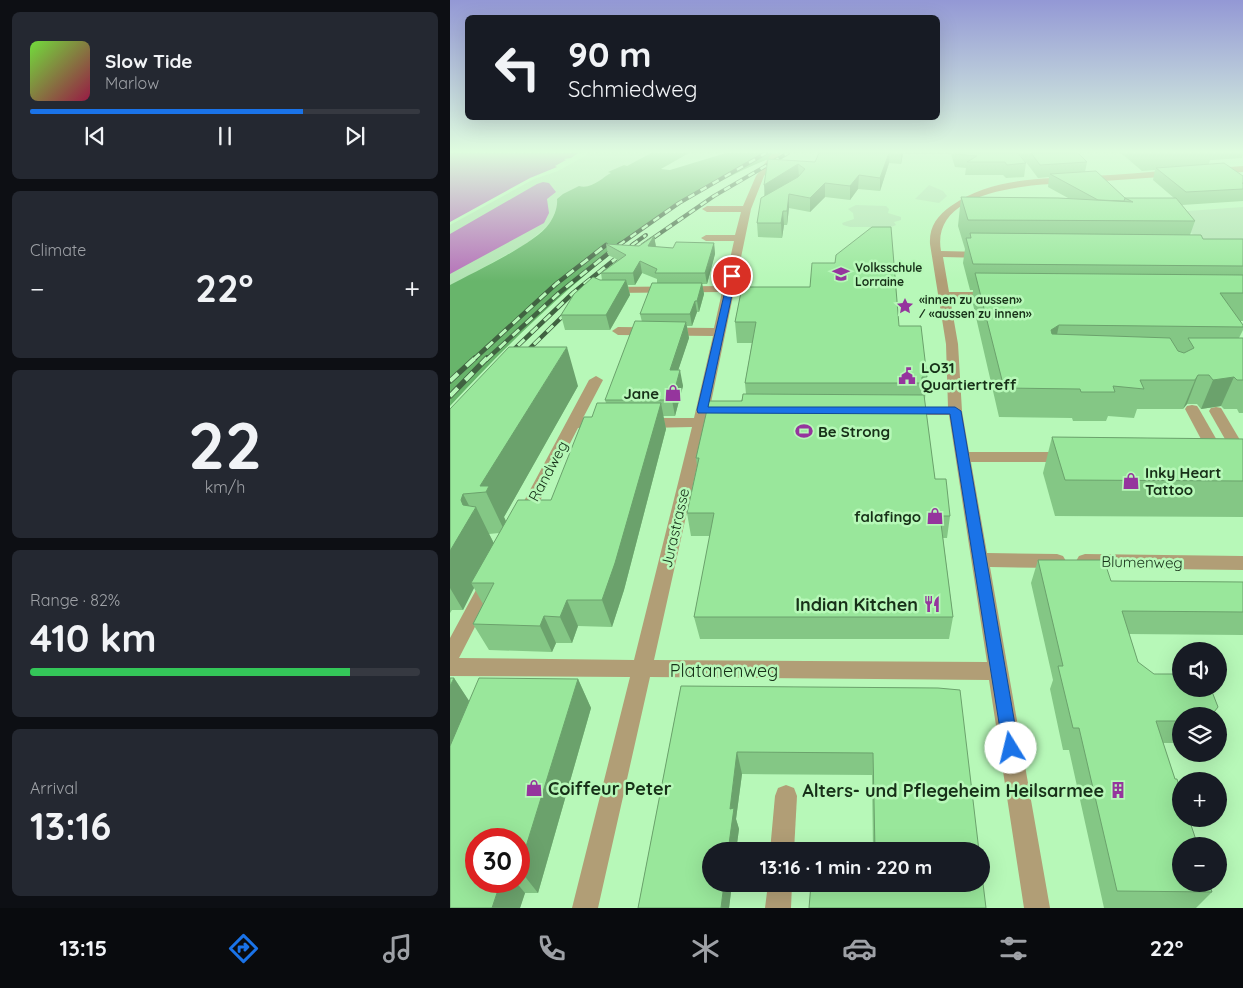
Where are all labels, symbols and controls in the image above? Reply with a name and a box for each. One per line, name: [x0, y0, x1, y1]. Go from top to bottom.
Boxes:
text: 90 m: [568, 32, 651, 76]
icon: left: [485, 35, 550, 100]
text: Slow Tide: [105, 49, 193, 73]
text: Marlow: [105, 73, 159, 93]
text: Schmiedweg: [568, 75, 697, 103]
icon: previous: [81, 122, 109, 150]
icon: pause: [211, 122, 239, 150]
icon: next: [341, 122, 369, 150]
text: Climate: [30, 240, 86, 260]
pin: [711, 255, 753, 297]
place label: Volksschule Lorraine: [855, 260, 922, 289]
icon: arrive: [718, 262, 746, 290]
text: 22°: [195, 264, 253, 312]
school or university icon: Volksschule Lorraine: [831, 264, 851, 284]
text: −: [30, 271, 45, 306]
text: +: [404, 271, 420, 306]
place label: «innen zu aussen» ⁄ «aussen zu innen»: [919, 292, 1032, 321]
place icon: «innen zu aussen» ⁄ «aussen zu innen»: [895, 296, 915, 316]
place label: LO31 Quartiertreff: [921, 358, 1017, 394]
public building icon: LO31 Quartiertreff: [897, 366, 917, 386]
shop icon: Jane: [663, 383, 683, 403]
place label: Jane: [624, 384, 659, 403]
text: 22: [188, 404, 262, 485]
sports icon: Be Strong: [794, 421, 814, 441]
place label: Be Strong: [818, 422, 890, 441]
street label: Randweg: [524, 437, 572, 505]
place label: Inky Heart Tattoo: [1145, 463, 1221, 499]
shop icon: Inky Heart Tattoo: [1121, 471, 1141, 491]
text: km/h: [205, 477, 245, 497]
street label: Jurastrasse: [657, 486, 693, 570]
shop icon: falafingo: [925, 506, 945, 526]
place label: falafingo: [854, 507, 921, 526]
street label: Blumenweg: [1101, 552, 1183, 572]
text: Range · 82%: [30, 590, 120, 610]
place label: Indian Kitchen: [795, 593, 918, 616]
restaurant icon: Indian Kitchen: [922, 594, 942, 614]
text: 410 km: [30, 614, 157, 662]
map controls: [1172, 642, 1227, 892]
button: sound: [1172, 642, 1227, 697]
street label: Platanenweg: [670, 659, 778, 682]
button: layers: [1172, 707, 1227, 762]
position arrow: [984, 721, 1036, 773]
button: +: [1172, 772, 1227, 827]
place label: Coiffeur Peter: [548, 777, 672, 800]
text: Arrival: [30, 778, 78, 798]
shop icon: Coiffeur Peter: [524, 778, 544, 798]
place label: Alters- und Pflegeheim Heilsarmee: [802, 779, 1104, 802]
building icon: Alters- und Pflegeheim Heilsarmee: [1108, 780, 1128, 800]
text: 13:16: [30, 802, 111, 850]
speed limit sign: 30: [465, 828, 530, 893]
button: −: [1172, 837, 1227, 892]
text: 13:16 · 1 min · 220 m: [760, 855, 932, 879]
icon: directions: [226, 931, 261, 966]
icon: music: [380, 931, 415, 966]
icon: phone: [534, 931, 569, 966]
icon: climate: [688, 931, 723, 966]
icon: car: [842, 931, 877, 966]
icon: filters: [996, 931, 1031, 966]
text: 13:15: [59, 934, 107, 962]
text: 22°: [1150, 934, 1183, 962]

